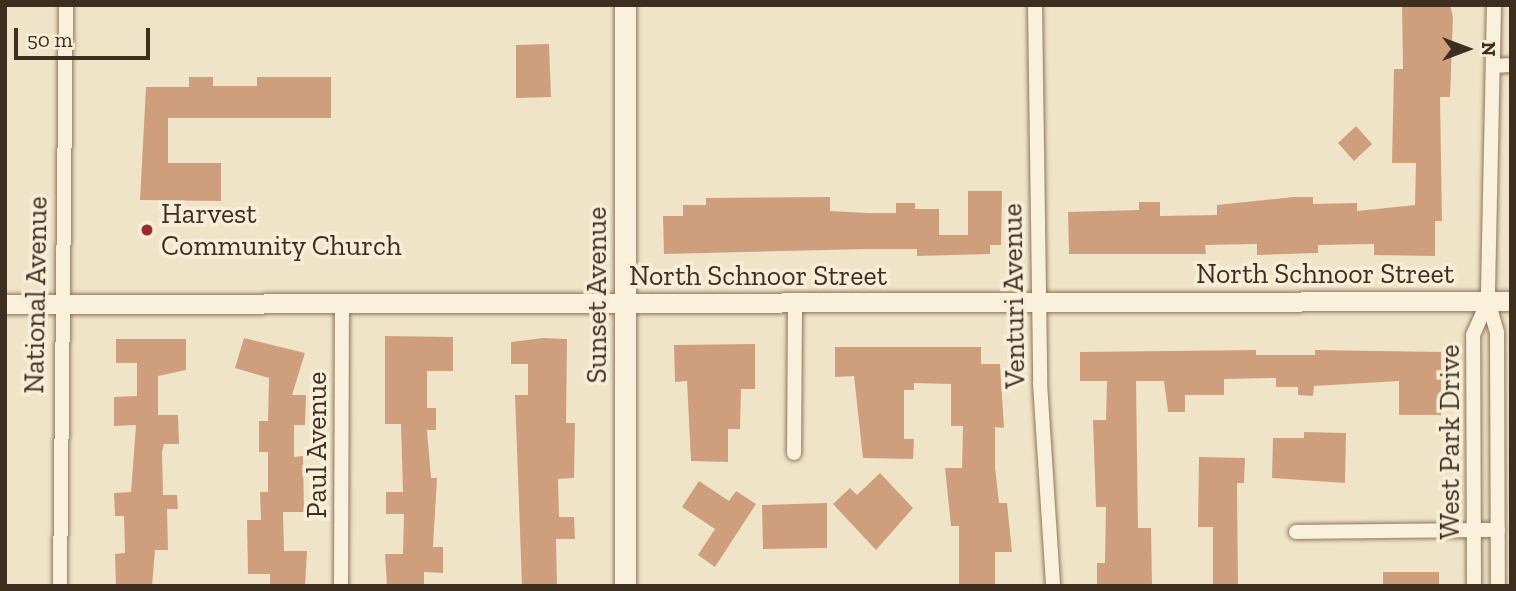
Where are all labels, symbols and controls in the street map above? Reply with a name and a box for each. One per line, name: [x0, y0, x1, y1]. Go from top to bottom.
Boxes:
scale bar: [18, 14, 154, 58]
north arrow: [1432, 14, 1502, 84]
text: 50 m: [27, 27, 73, 52]
text: N: [1477, 42, 1500, 56]
street label: National Avenue: [17, 196, 55, 394]
place label: Harvest Community Church: [161, 197, 402, 263]
street label: Venturi Avenue: [996, 203, 1032, 389]
street label: Sunset Avenue: [580, 206, 614, 384]
marker: Harvest Community Church: [139, 222, 155, 238]
street label: North Schnoor Street: [1196, 257, 1454, 291]
street label: North Schnoor Street: [629, 259, 887, 293]
street label: West Park Drive: [1433, 345, 1467, 539]
street label: Paul Avenue: [300, 371, 334, 519]

